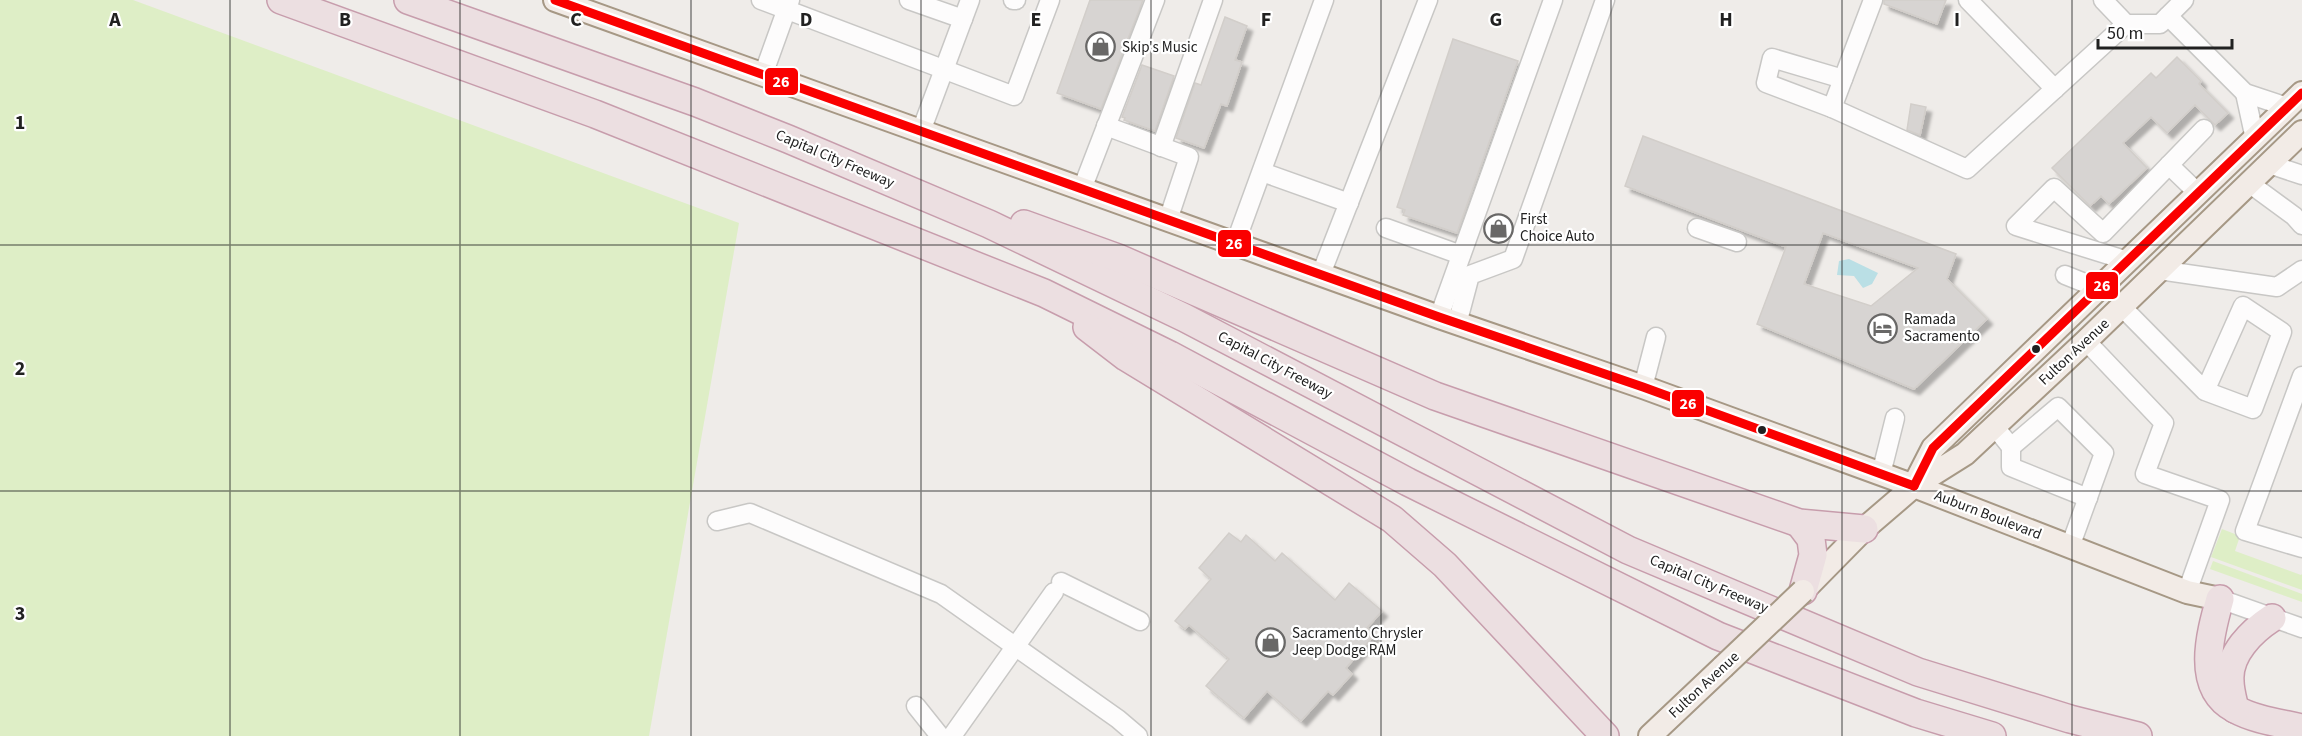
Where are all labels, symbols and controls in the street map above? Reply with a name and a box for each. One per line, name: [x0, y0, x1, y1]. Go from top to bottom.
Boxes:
text: A: [108, 6, 121, 34]
text: B: [339, 6, 351, 34]
text: C: [570, 6, 582, 34]
text: D: [800, 6, 812, 34]
text: E: [1031, 6, 1041, 34]
text: F: [1261, 6, 1271, 34]
text: G: [1490, 6, 1502, 34]
text: H: [1719, 6, 1733, 34]
text: I: [1954, 6, 1960, 34]
scale bar: [2098, 12, 2232, 50]
text: 50 m: [2107, 21, 2143, 46]
shop icon: Skip's Music: [1085, 31, 1117, 63]
place label: Skip's Music: [1122, 37, 1198, 58]
line badge: 26: [764, 67, 799, 96]
text: 26: [773, 71, 789, 93]
text: 1: [15, 109, 25, 137]
street label: Capital City Freeway: [772, 125, 898, 193]
place label: First Choice Auto: [1520, 209, 1595, 247]
shop icon: First Choice Auto: [1483, 212, 1515, 244]
line badge: 26: [1217, 229, 1252, 258]
text: 26: [1226, 233, 1242, 255]
line badge: 26: [2085, 271, 2119, 300]
text: 26: [2094, 275, 2110, 297]
place label: Ramada Sacramento: [1904, 309, 1980, 347]
hotel icon: Ramada Sacramento: [1867, 312, 1899, 344]
street label: Fulton Avenue: [2034, 314, 2114, 390]
street label: Capital City Freeway: [1214, 326, 1336, 404]
unlabelled marker: [2030, 343, 2042, 355]
text: 2: [15, 355, 25, 383]
line badge: 26: [1671, 389, 1705, 418]
text: 26: [1680, 393, 1696, 415]
unlabelled marker: [1756, 424, 1768, 436]
street label: Auburn Boulevard: [1931, 485, 2045, 545]
street label: Capital City Freeway: [1646, 550, 1772, 618]
text: 3: [15, 600, 25, 628]
place label: Sacramento Chrysler Jeep Dodge RAM: [1292, 623, 1424, 661]
shop icon: Sacramento Chrysler Jeep Dodge RAM: [1255, 626, 1287, 658]
street label: Fulton Avenue: [1664, 647, 1744, 723]

